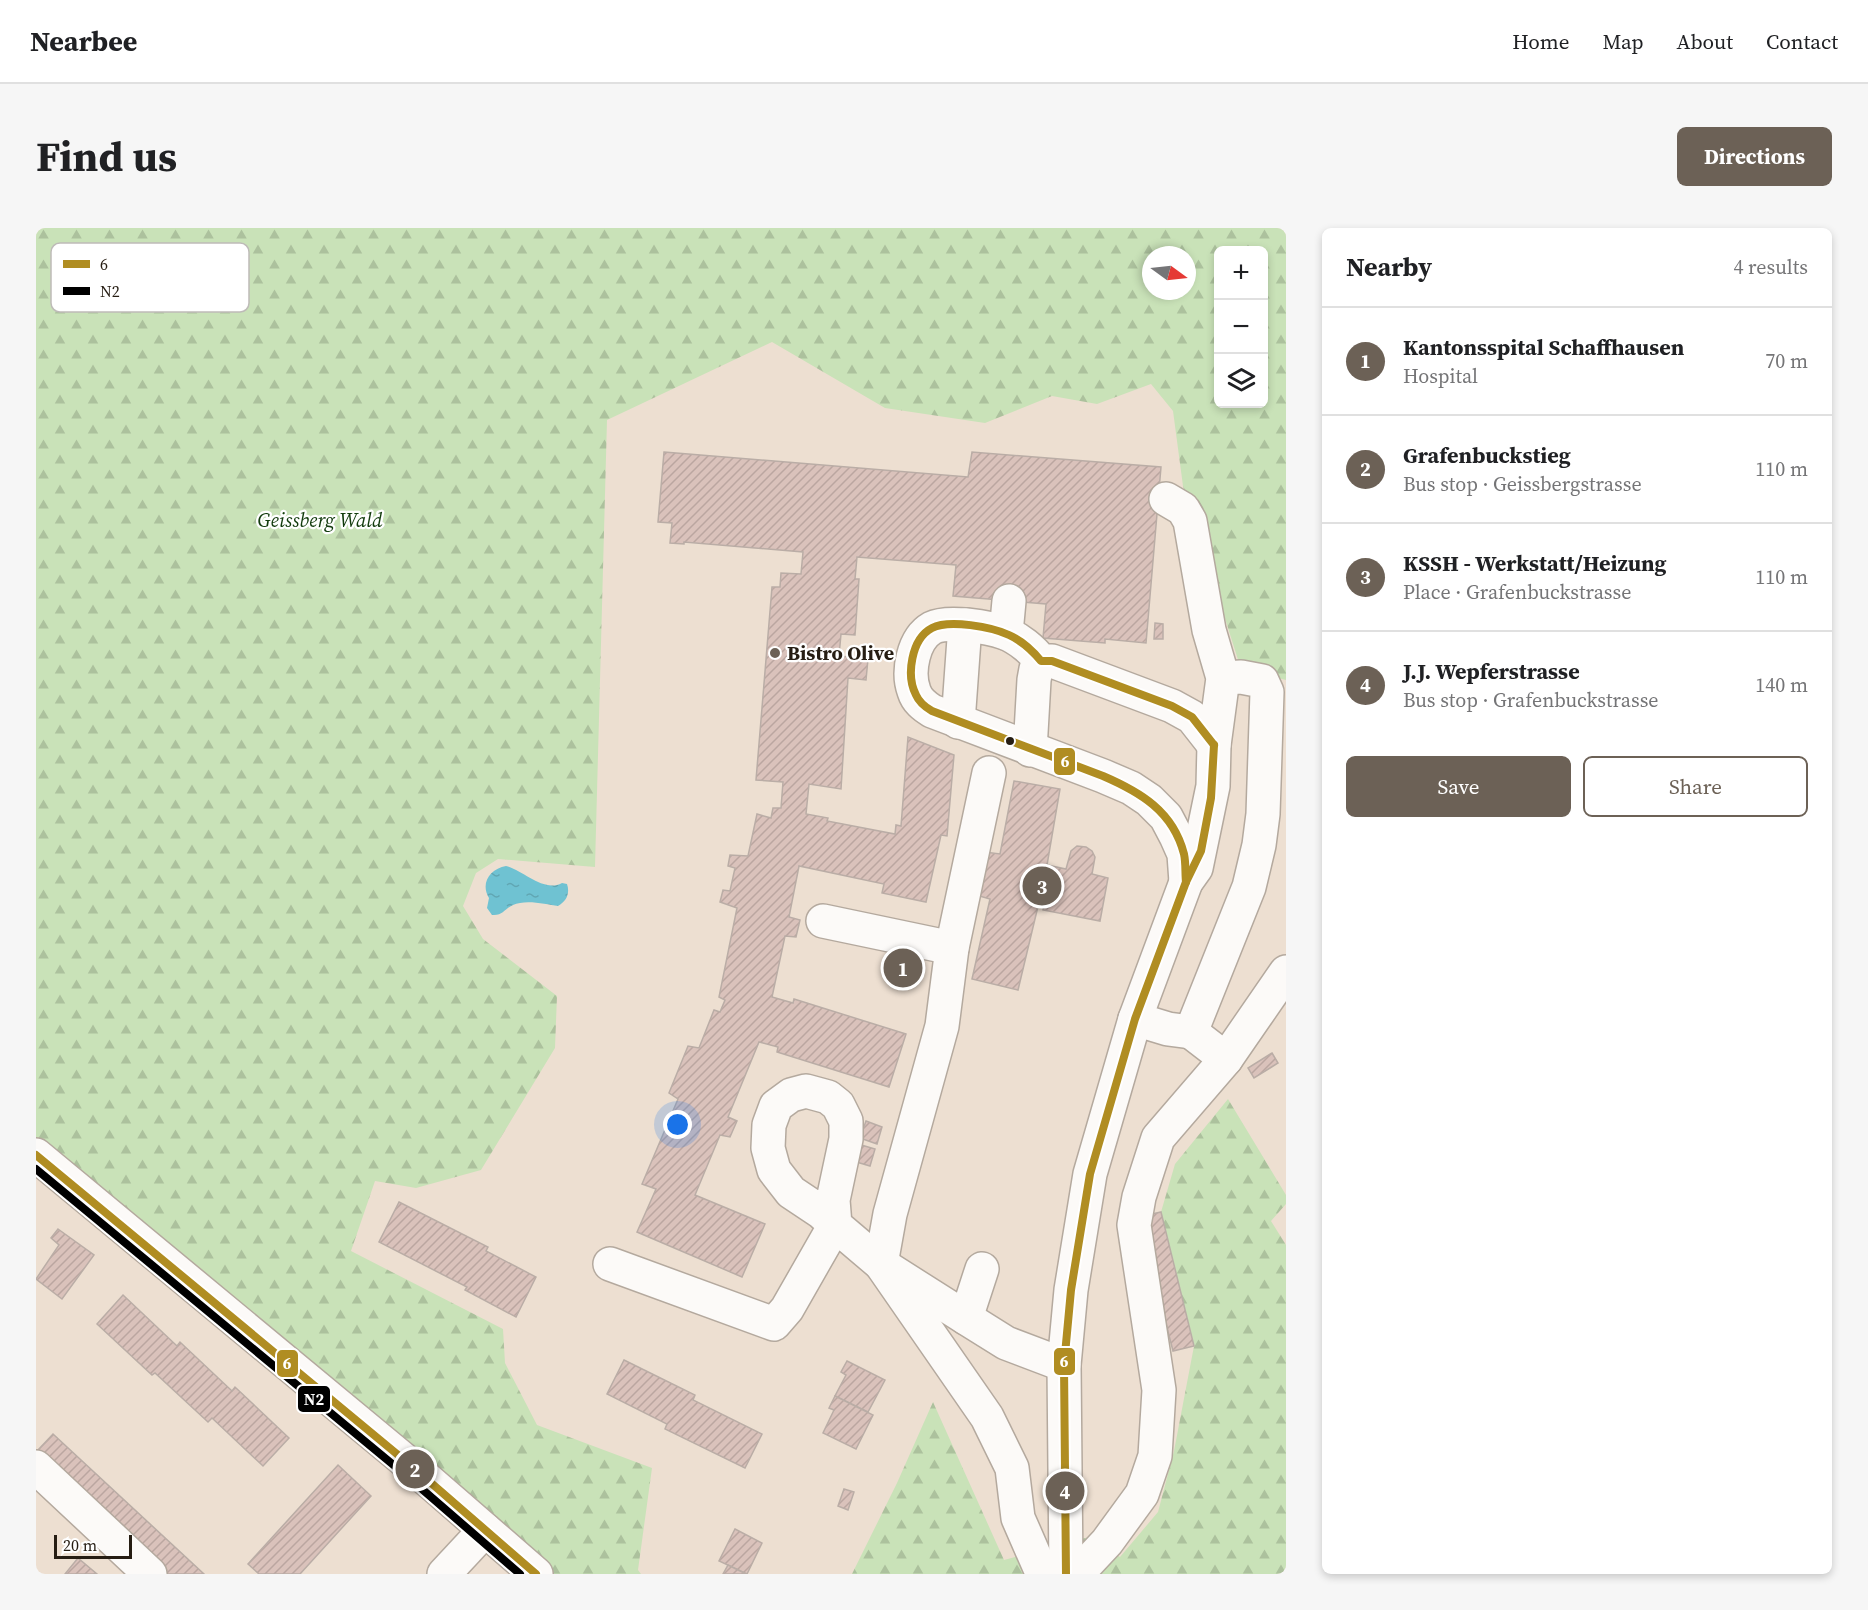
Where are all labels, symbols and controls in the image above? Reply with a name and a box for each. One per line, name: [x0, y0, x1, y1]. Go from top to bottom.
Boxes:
text: Nearbee: [30, 22, 137, 60]
text: Home: [1512, 27, 1570, 56]
text: Map: [1603, 27, 1644, 56]
text: About: [1677, 27, 1733, 56]
text: Contact: [1766, 27, 1838, 56]
text: Find us: [36, 127, 177, 185]
button: Directions: [1677, 127, 1832, 186]
legend: [51, 243, 249, 312]
north arrow: [1142, 246, 1196, 300]
map controls: [1214, 246, 1268, 408]
button: +: [1214, 246, 1268, 300]
text: Nearby: [1346, 249, 1432, 285]
text: 6: [100, 253, 108, 275]
text: 4 results: [1733, 253, 1808, 281]
text: N2: [100, 280, 120, 302]
button: −: [1214, 300, 1268, 354]
text: Kantonsspital Schaffhausen: [1403, 332, 1684, 362]
text: 1: [1360, 347, 1371, 375]
text: 70 m: [1765, 347, 1808, 375]
button: layers: [1214, 354, 1268, 408]
text: Hospital: [1403, 362, 1478, 390]
text: Grafenbuckstieg: [1403, 440, 1571, 470]
text: 2: [1360, 455, 1371, 483]
text: 110 m: [1755, 455, 1808, 483]
text: Bus stop · Geissbergstrasse: [1403, 470, 1642, 498]
park label: Geissberg Wald: [258, 506, 383, 534]
text: KSSH - Werkstatt/Heizung: [1403, 548, 1667, 578]
text: 3: [1360, 563, 1371, 591]
text: 110 m: [1755, 563, 1808, 591]
text: Place · Grafenbuckstrasse: [1403, 578, 1631, 606]
place label: Bistro Olive: [787, 639, 894, 667]
marker: Bistro Olive: [768, 646, 782, 660]
text: J.J. Wepferstrasse: [1403, 656, 1580, 686]
text: 4: [1360, 671, 1371, 699]
text: 140 m: [1755, 671, 1808, 699]
text: Bus stop · Grafenbuckstrasse: [1403, 686, 1659, 714]
unlabelled marker: [1004, 735, 1016, 747]
line badge: 6: [1053, 747, 1076, 776]
text: 6: [1061, 750, 1070, 772]
button: Save: [1346, 756, 1571, 817]
button: Share: [1583, 756, 1808, 817]
pin: 3: [1022, 864, 1062, 908]
pin: 1: [884, 946, 922, 990]
your location: [663, 1110, 692, 1139]
line badge: 6: [1053, 1347, 1076, 1376]
line badge: 6: [276, 1349, 299, 1378]
text: 6: [1060, 1350, 1069, 1372]
text: 6: [283, 1352, 292, 1374]
line badge: N2: [297, 1385, 331, 1413]
text: N2: [304, 1388, 324, 1410]
pin: 2: [396, 1446, 434, 1492]
pin: 4: [1046, 1468, 1084, 1514]
scale bar: [54, 1532, 132, 1560]
text: 20 m: [63, 1534, 97, 1556]

